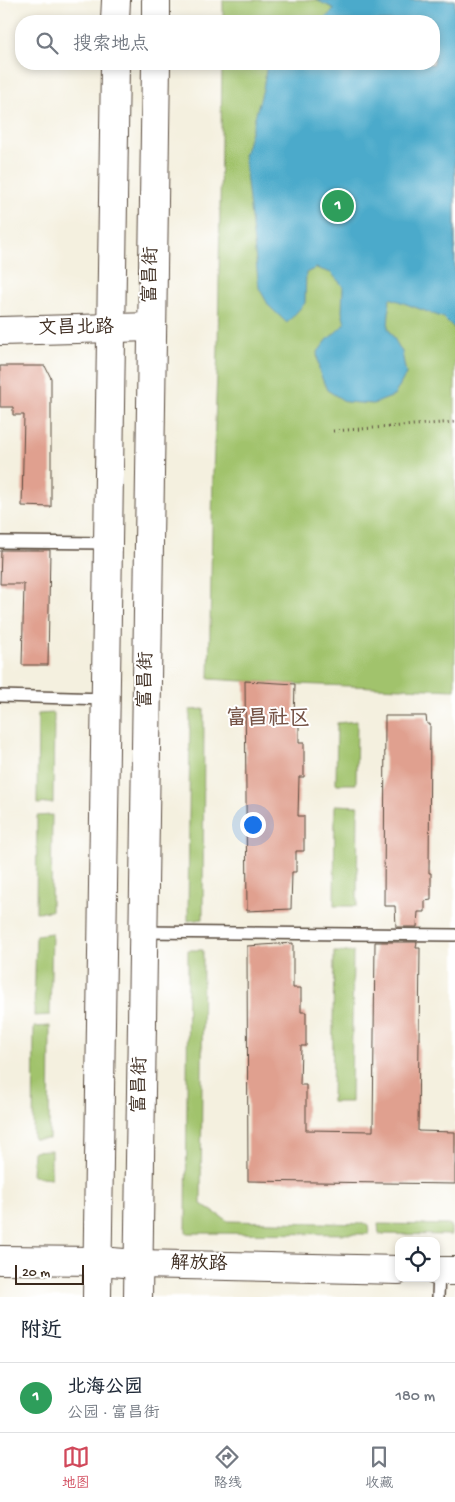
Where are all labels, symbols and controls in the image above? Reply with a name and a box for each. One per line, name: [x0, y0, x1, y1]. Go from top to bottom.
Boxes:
search box: [15, 15, 440, 70]
icon: search: [33, 29, 61, 57]
text: 搜索地点: [73, 34, 149, 57]
pin: 1: [322, 187, 354, 225]
street label: 富昌街: [139, 246, 164, 304]
street label: 文昌北路: [38, 316, 114, 341]
street label: 富昌街: [134, 651, 159, 709]
district label: 富昌社区: [226, 706, 310, 733]
your location: [240, 812, 266, 838]
street label: 富昌街: [128, 1056, 153, 1114]
map controls: [395, 1237, 440, 1282]
button: locate: [395, 1237, 440, 1282]
street label: 解放路: [170, 1252, 228, 1277]
scale bar: [15, 1262, 84, 1285]
text: 20 m: [22, 1265, 50, 1282]
text: 附近: [20, 1320, 62, 1345]
text: 北海公园: [67, 1377, 143, 1400]
text: 1: [33, 1388, 39, 1407]
text: 180 m: [396, 1388, 435, 1407]
text: 公园 · 富昌街: [67, 1405, 160, 1424]
tab: 地图: [62, 1443, 90, 1493]
tab: 路线: [213, 1443, 241, 1493]
tab: 收藏: [365, 1443, 393, 1493]

